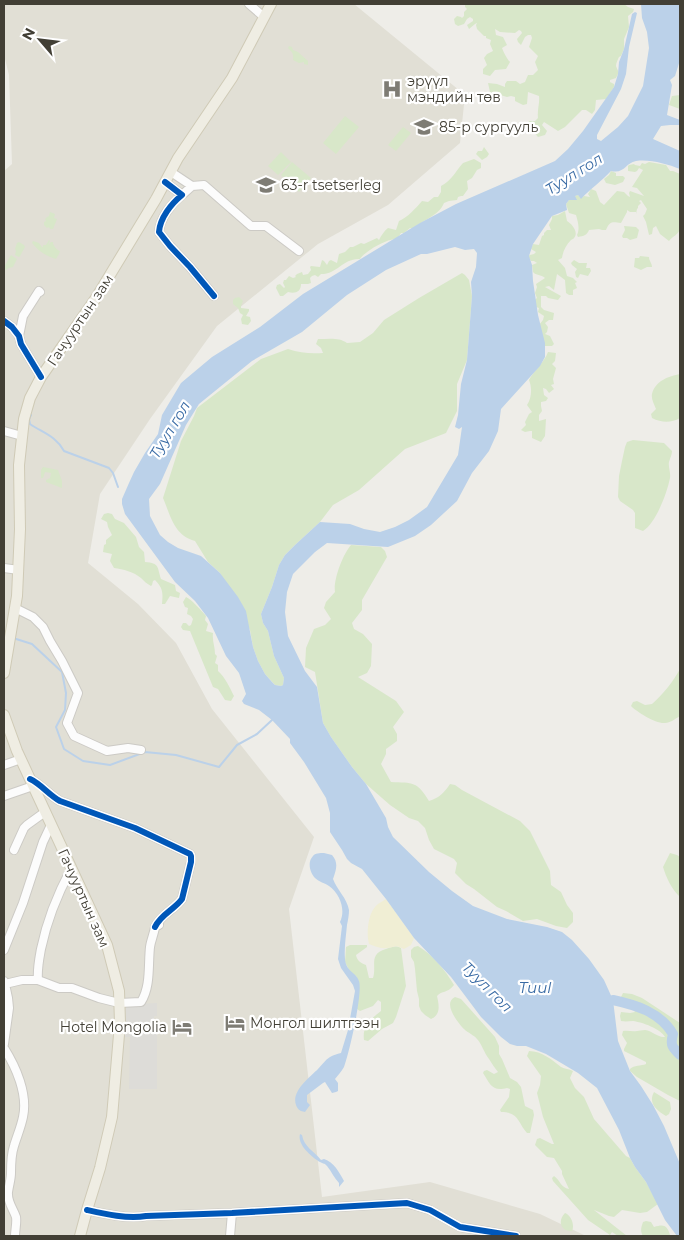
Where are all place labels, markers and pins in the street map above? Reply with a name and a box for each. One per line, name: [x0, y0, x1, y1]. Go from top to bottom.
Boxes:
place label: эрүүл мэндийн төв: [407, 72, 501, 106]
hospital icon: эрүүл мэндийн төв: [381, 78, 403, 100]
school or university icon: 85-р сургууль: [413, 116, 435, 138]
place label: 85-р сургууль: [439, 118, 538, 136]
school or university icon: 63-r tsetserleg: [255, 174, 277, 196]
place label: 63-r tsetserleg: [281, 176, 381, 194]
hotel icon: Монгол шилтгээн: [224, 1012, 246, 1034]
place label: Монгол шилтгээн: [250, 1014, 380, 1032]
hotel icon: Hotel Mongolia: [171, 1016, 193, 1038]
place label: Hotel Mongolia: [60, 1018, 167, 1036]

